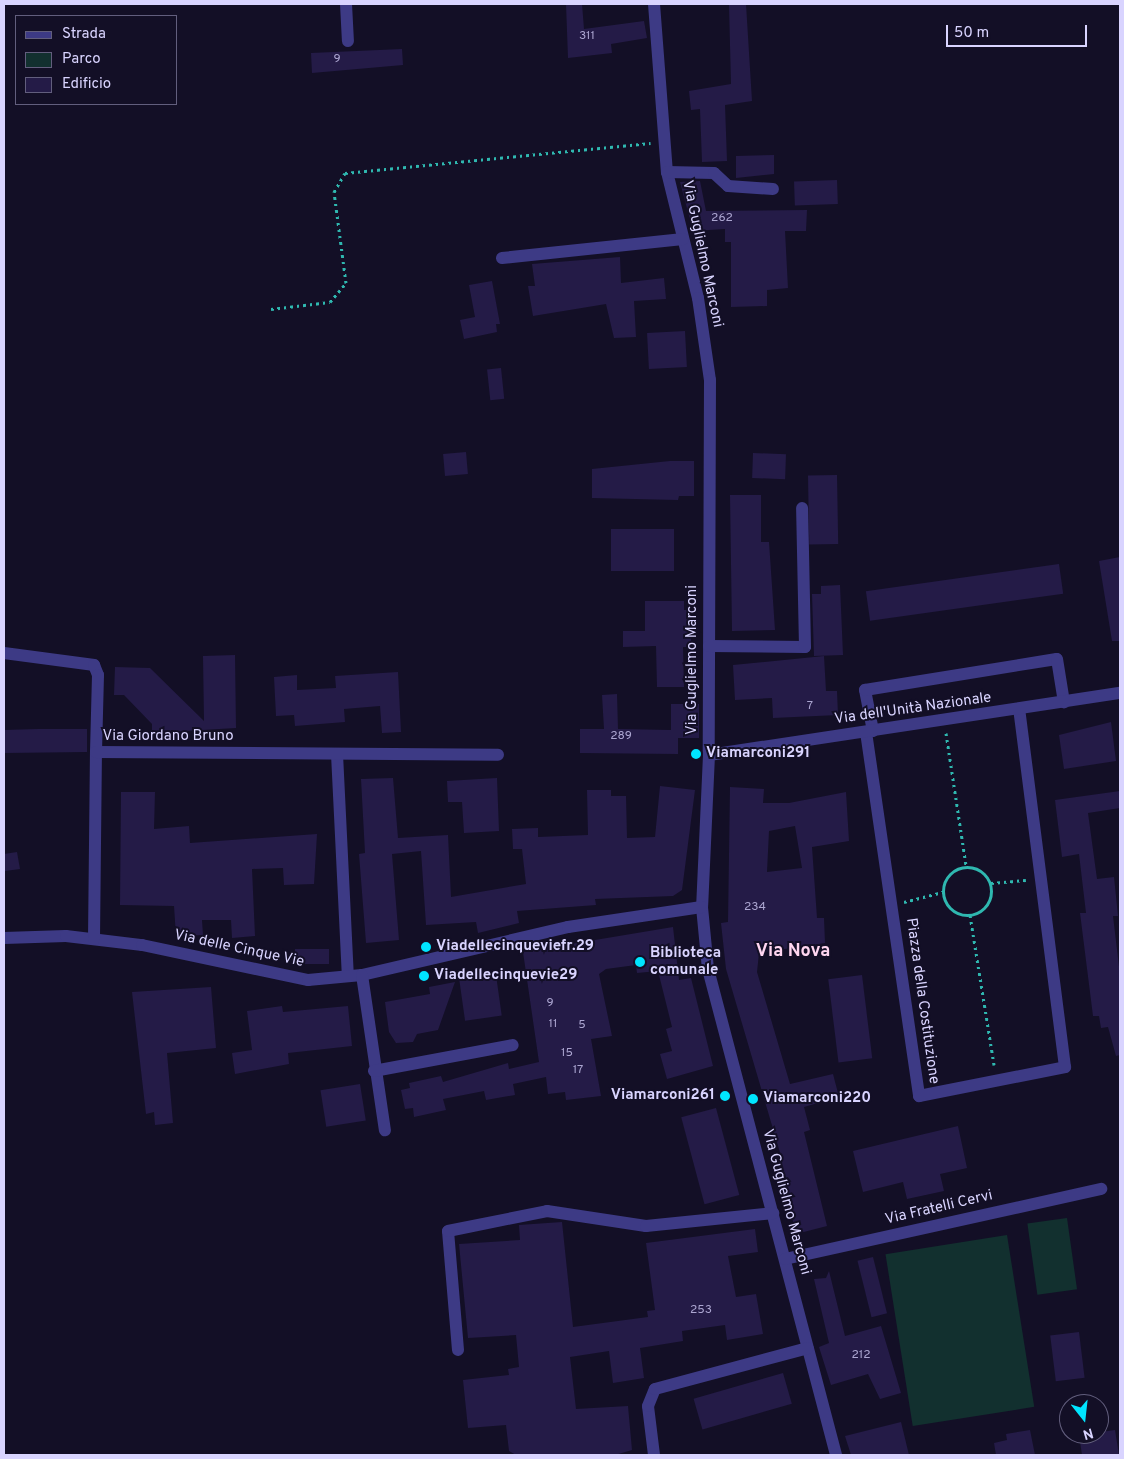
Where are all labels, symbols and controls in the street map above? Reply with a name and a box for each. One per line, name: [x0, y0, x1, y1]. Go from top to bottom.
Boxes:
legend: [15, 15, 178, 105]
scale bar: [949, 15, 1090, 47]
text: 50 m: [954, 24, 989, 43]
text: Strada: [62, 25, 106, 44]
house number: 311: [579, 30, 595, 44]
text: Parco: [62, 50, 101, 69]
house number: 9: [333, 53, 341, 67]
text: Edificio: [62, 75, 111, 94]
street label: Via Guglielmo Marconi: [678, 179, 726, 329]
house number: 262: [711, 212, 733, 226]
street label: Via Guglielmo Marconi: [684, 585, 702, 735]
street label: Via dell'Unità Nazionale: [833, 689, 993, 729]
house number: 7: [807, 700, 813, 714]
street label: Via Giordano Bruno: [102, 728, 234, 746]
house number: 289: [610, 730, 632, 744]
place label: Viamarconi291: [706, 745, 810, 763]
marker: Viamarconi291: [690, 748, 702, 760]
house number: 234: [744, 901, 766, 915]
street label: Piazza della Costituzione: [901, 917, 943, 1085]
street label: Via delle Cinque Vie: [172, 926, 306, 972]
place label: Viadellecinqueviefr.29: [436, 938, 594, 956]
marker: Viadellecinqueviefr.29: [420, 941, 432, 953]
district label: Via Nova: [756, 941, 830, 963]
place label: Biblioteca comunale: [650, 944, 721, 979]
marker: Biblioteca comunale: [634, 956, 646, 968]
place label: Viadellecinquevie29: [434, 967, 577, 985]
marker: Viadellecinquevie29: [418, 970, 430, 982]
house number: 9: [546, 997, 554, 1011]
house number: 11: [549, 1018, 557, 1032]
house number: 5: [578, 1019, 586, 1033]
house number: 15: [561, 1047, 573, 1061]
house number: 17: [573, 1064, 583, 1078]
place label: Viamarconi261: [611, 1087, 715, 1105]
marker: Viamarconi261: [719, 1090, 731, 1102]
place label: Viamarconi220: [763, 1090, 871, 1108]
marker: Viamarconi220: [747, 1093, 759, 1105]
street label: Via Guglielmo Marconi: [758, 1127, 814, 1277]
street label: Via Fratelli Cervi: [884, 1187, 994, 1229]
house number: 253: [690, 1304, 712, 1318]
house number: 212: [851, 1349, 871, 1363]
north arrow: [1059, 1394, 1109, 1444]
text: N: [1081, 1423, 1095, 1442]

